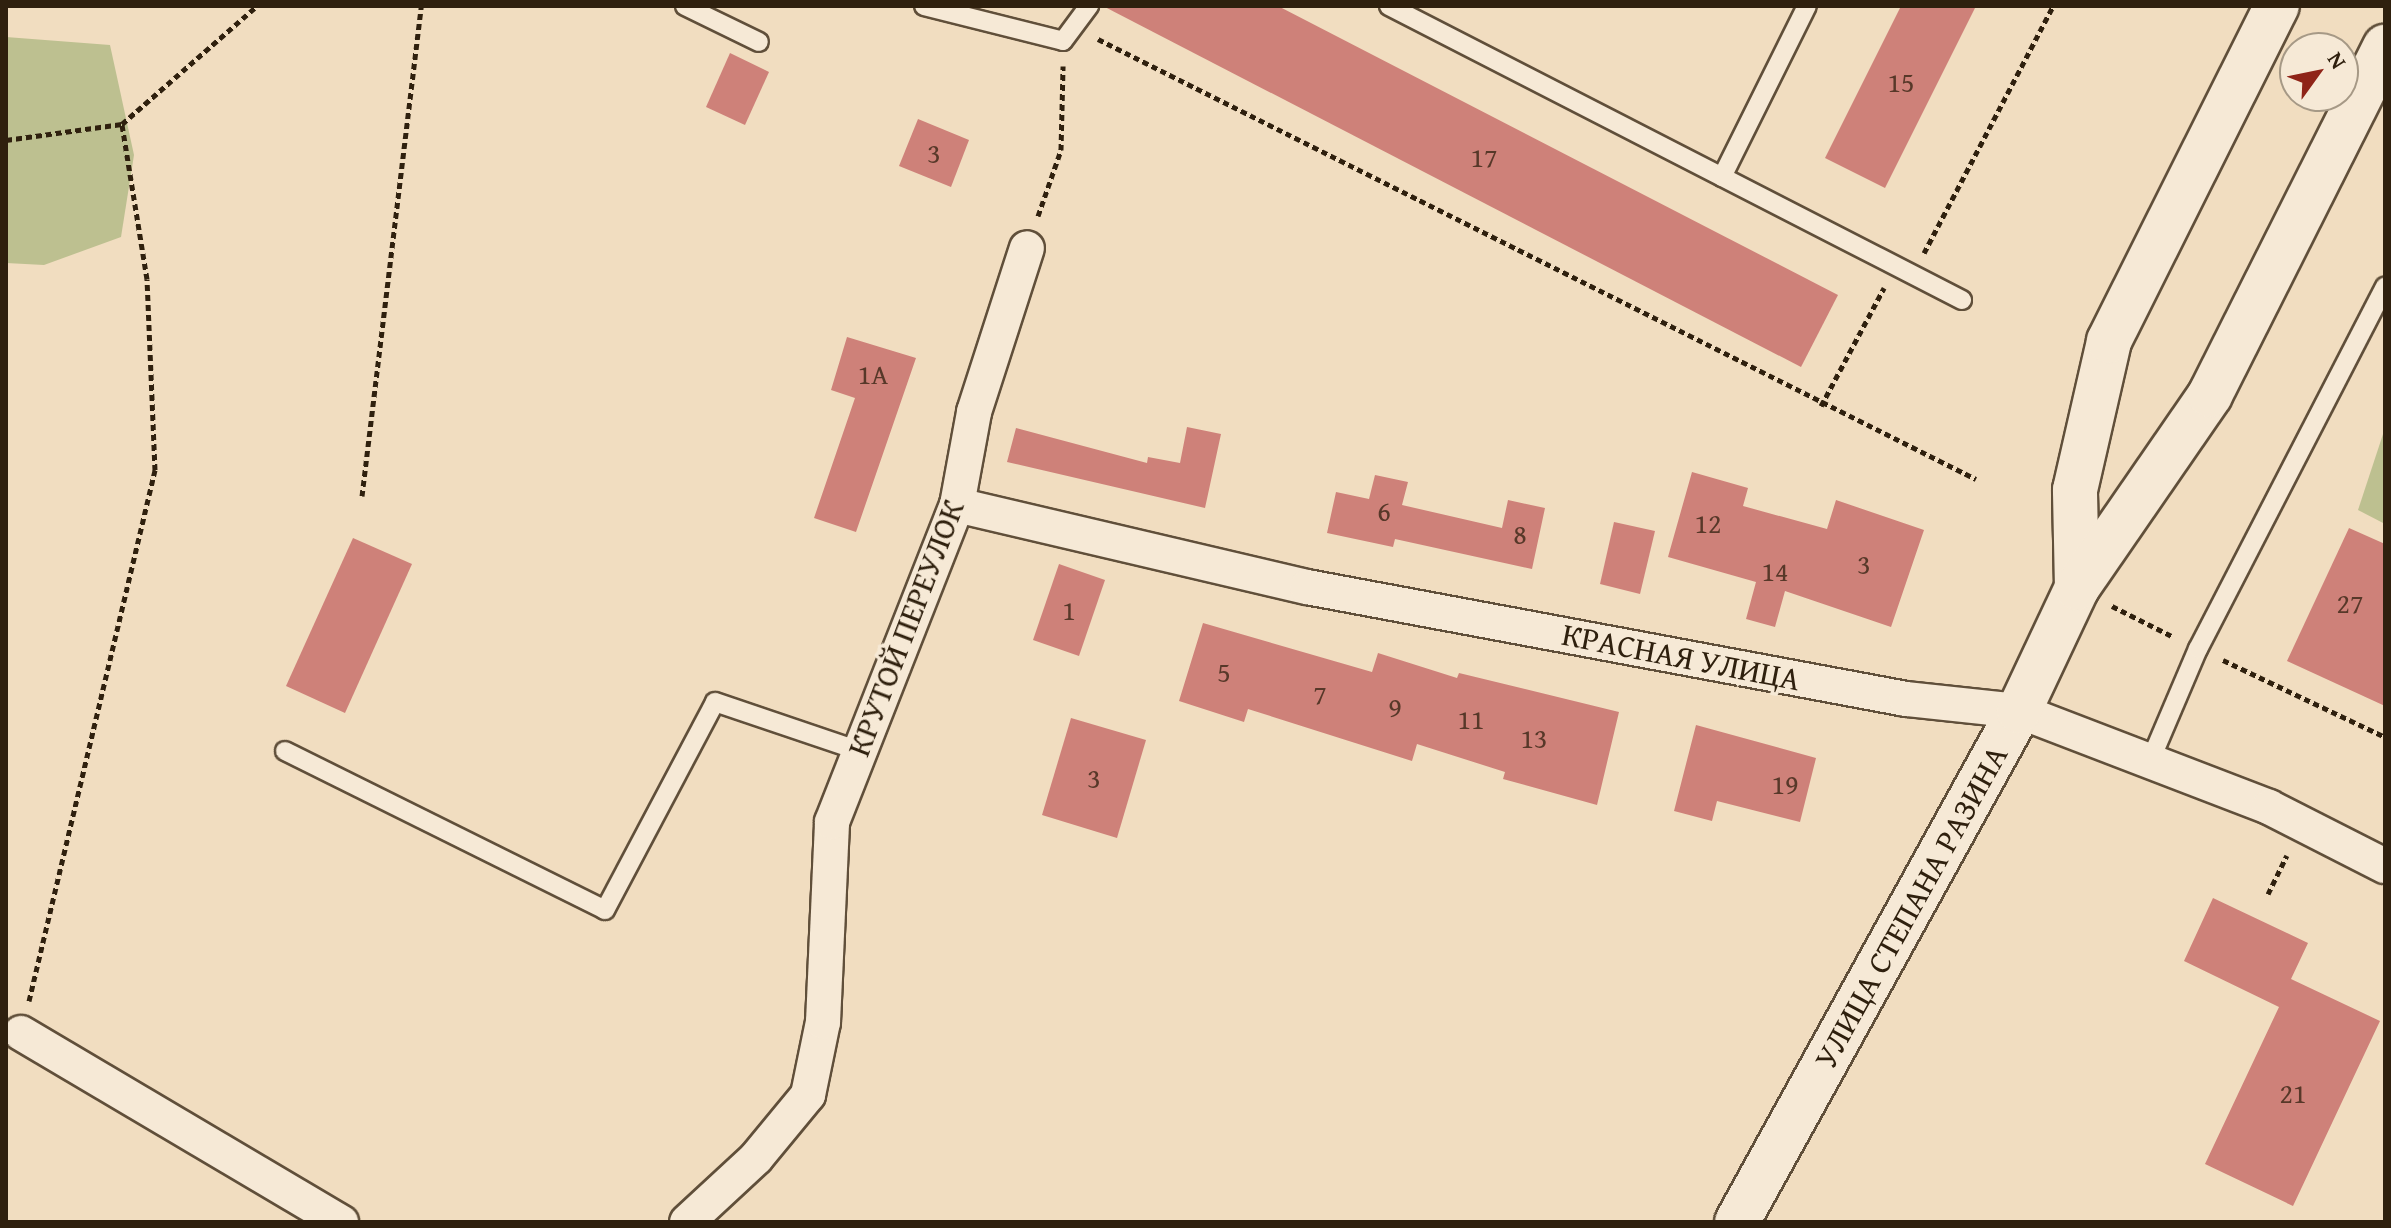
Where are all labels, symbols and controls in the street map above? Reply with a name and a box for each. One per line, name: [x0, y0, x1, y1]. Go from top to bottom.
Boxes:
north arrow: [2279, 32, 2359, 112]
text: N: [2320, 45, 2355, 75]
house number: 15: [1888, 65, 1914, 99]
house number: 3: [927, 136, 941, 170]
house number: 17: [1471, 140, 1497, 174]
house number: 1А: [858, 357, 888, 391]
street label: КРУТОЙ ПЕРЕУЛОК: [839, 494, 973, 762]
house number: 6: [1377, 494, 1391, 528]
house number: 12: [1695, 506, 1721, 540]
house number: 8: [1513, 517, 1527, 551]
house number: 3: [1857, 547, 1871, 581]
house number: 14: [1762, 554, 1788, 588]
house number: 27: [2337, 586, 2363, 620]
house number: 1: [1062, 593, 1076, 627]
street label: КРАСНАЯ УЛИЦА: [1559, 615, 1803, 699]
house number: 5: [1217, 655, 1231, 689]
house number: 7: [1313, 677, 1327, 711]
house number: 9: [1388, 690, 1402, 724]
house number: 11: [1458, 702, 1484, 736]
house number: 13: [1521, 721, 1547, 755]
street label: УЛИЦА СТЕПАНА РАЗИНА: [1806, 739, 2016, 1075]
house number: 3: [1087, 761, 1101, 795]
house number: 19: [1772, 767, 1798, 801]
house number: 21: [2280, 1076, 2306, 1110]

